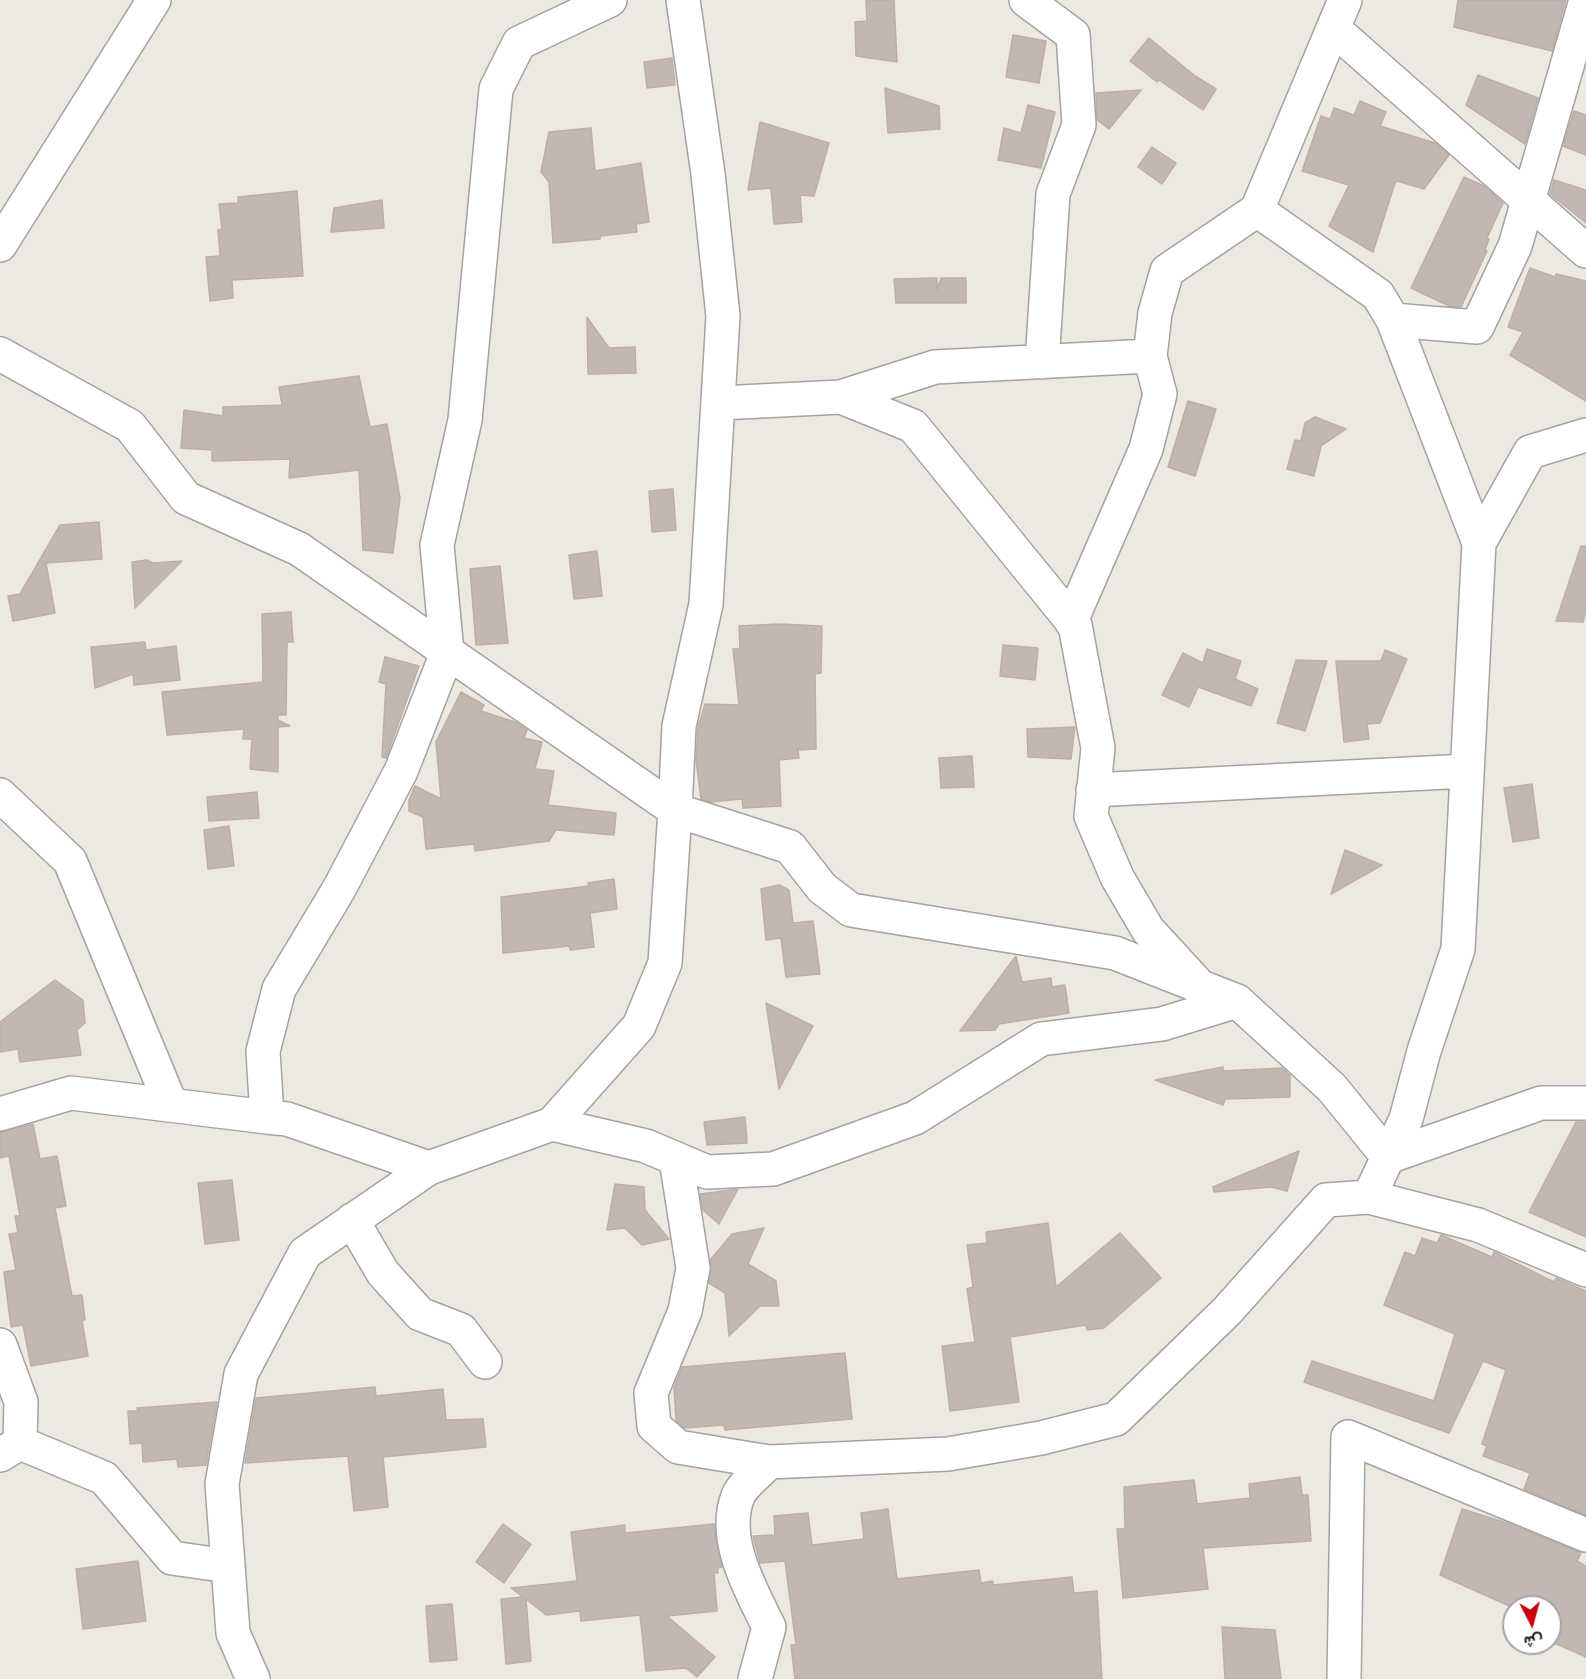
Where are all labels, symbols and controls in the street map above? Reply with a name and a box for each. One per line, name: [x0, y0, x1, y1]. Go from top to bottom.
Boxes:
north arrow: [1502, 1595, 1562, 1655]
text: ش: [1523, 1630, 1544, 1652]

